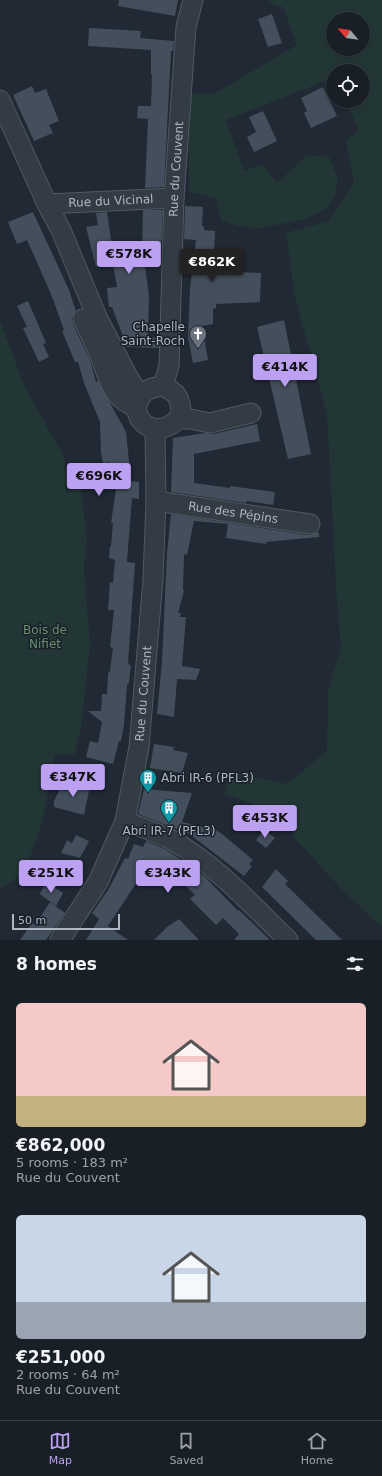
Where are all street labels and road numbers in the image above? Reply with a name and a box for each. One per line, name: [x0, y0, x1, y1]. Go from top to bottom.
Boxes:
street label: Rue du Couvent: [166, 120, 186, 217]
street label: Rue du Vicinal: [68, 192, 154, 210]
street label: Rue des Pépins: [187, 499, 279, 526]
street label: Rue du Couvent: [132, 645, 154, 742]

